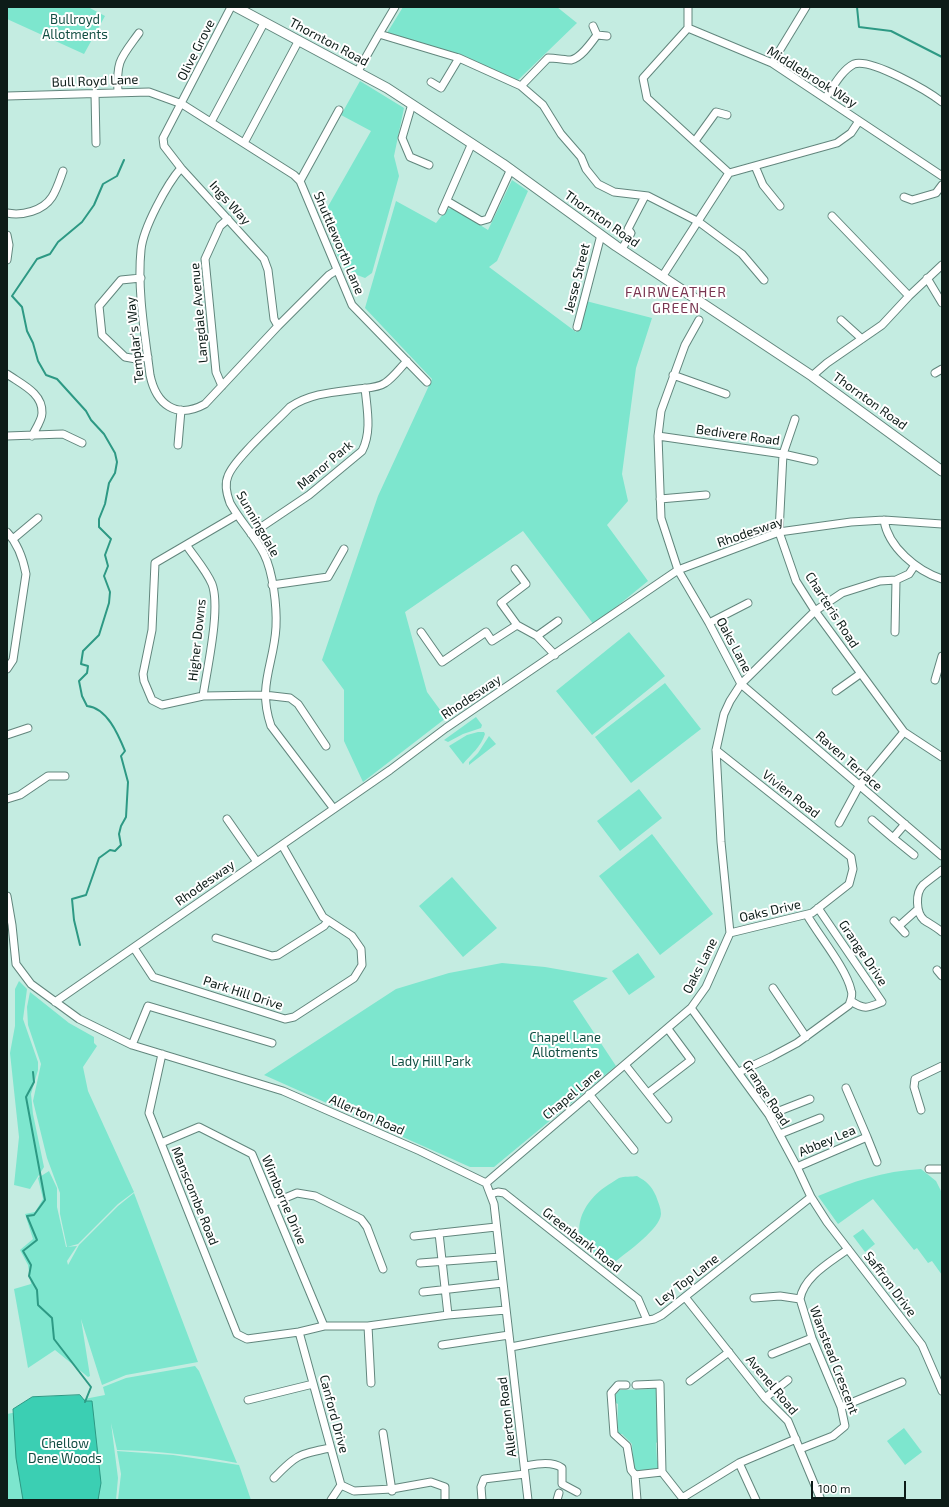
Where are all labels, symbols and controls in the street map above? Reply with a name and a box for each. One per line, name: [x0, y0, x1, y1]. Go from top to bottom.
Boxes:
park label: Bullroyd Allotments: [42, 12, 108, 43]
street label: Thornton Road: [286, 14, 372, 70]
street label: Olive Grove: [174, 17, 218, 83]
street label: Middlebrook Way: [764, 43, 860, 111]
street label: Bull Royd Lane: [51, 72, 139, 90]
street label: Ings Way: [206, 178, 254, 228]
street label: Thornton Road: [561, 187, 643, 251]
street label: Shuttleworth Lane: [310, 189, 368, 297]
street label: Jesse Street: [561, 242, 593, 314]
street label: Langdale Avenue: [187, 262, 211, 364]
district label: FAIRWEATHER GREEN: [625, 284, 727, 316]
street label: Templar's Way: [123, 296, 147, 384]
street label: Thornton Road: [830, 369, 910, 433]
street label: Bedivere Road: [695, 421, 781, 449]
street label: Manor Park: [294, 437, 356, 493]
street label: Sunningdale: [233, 488, 283, 560]
street label: Rhodesway: [715, 513, 785, 551]
street label: Charteris Road: [802, 569, 862, 651]
street label: Higher Downs: [185, 598, 209, 682]
street label: Oaks Lane: [713, 615, 755, 675]
street label: Rhodesway: [438, 671, 504, 723]
street label: Raven Terrace: [812, 728, 886, 794]
street label: Vivien Road: [759, 767, 823, 821]
street label: Rhodesway: [172, 857, 238, 909]
street label: Oaks Drive: [738, 896, 802, 926]
street label: Grange Drive: [835, 917, 891, 989]
street label: Oaks Lane: [679, 936, 721, 996]
street label: Park Hill Drive: [201, 973, 285, 1013]
park label: Chapel Lane Allotments: [529, 1030, 601, 1061]
park label: Lady Hill Park: [391, 1054, 471, 1070]
street label: Grange Road: [739, 1057, 793, 1129]
street label: Chapel Lane: [540, 1065, 604, 1123]
street label: Allerton Road: [327, 1091, 407, 1139]
street label: Abbey Lea: [796, 1122, 858, 1160]
street label: Manscombe Road: [168, 1144, 222, 1248]
street label: Wimborne Drive: [258, 1153, 310, 1247]
street label: Greenbank Road: [539, 1204, 625, 1276]
street label: Saffron Drive: [860, 1248, 920, 1320]
street label: Ley Top Lane: [652, 1251, 722, 1309]
street label: Wanstead Crescent: [806, 1304, 862, 1416]
street label: Avenel Road: [743, 1352, 801, 1418]
street label: Canford Drive: [316, 1373, 352, 1455]
street label: Allerton Road: [494, 1376, 520, 1458]
park label: Chellow Dene Woods: [28, 1436, 102, 1467]
scale bar: [813, 1473, 908, 1499]
text: 100 m: [818, 1481, 850, 1495]

